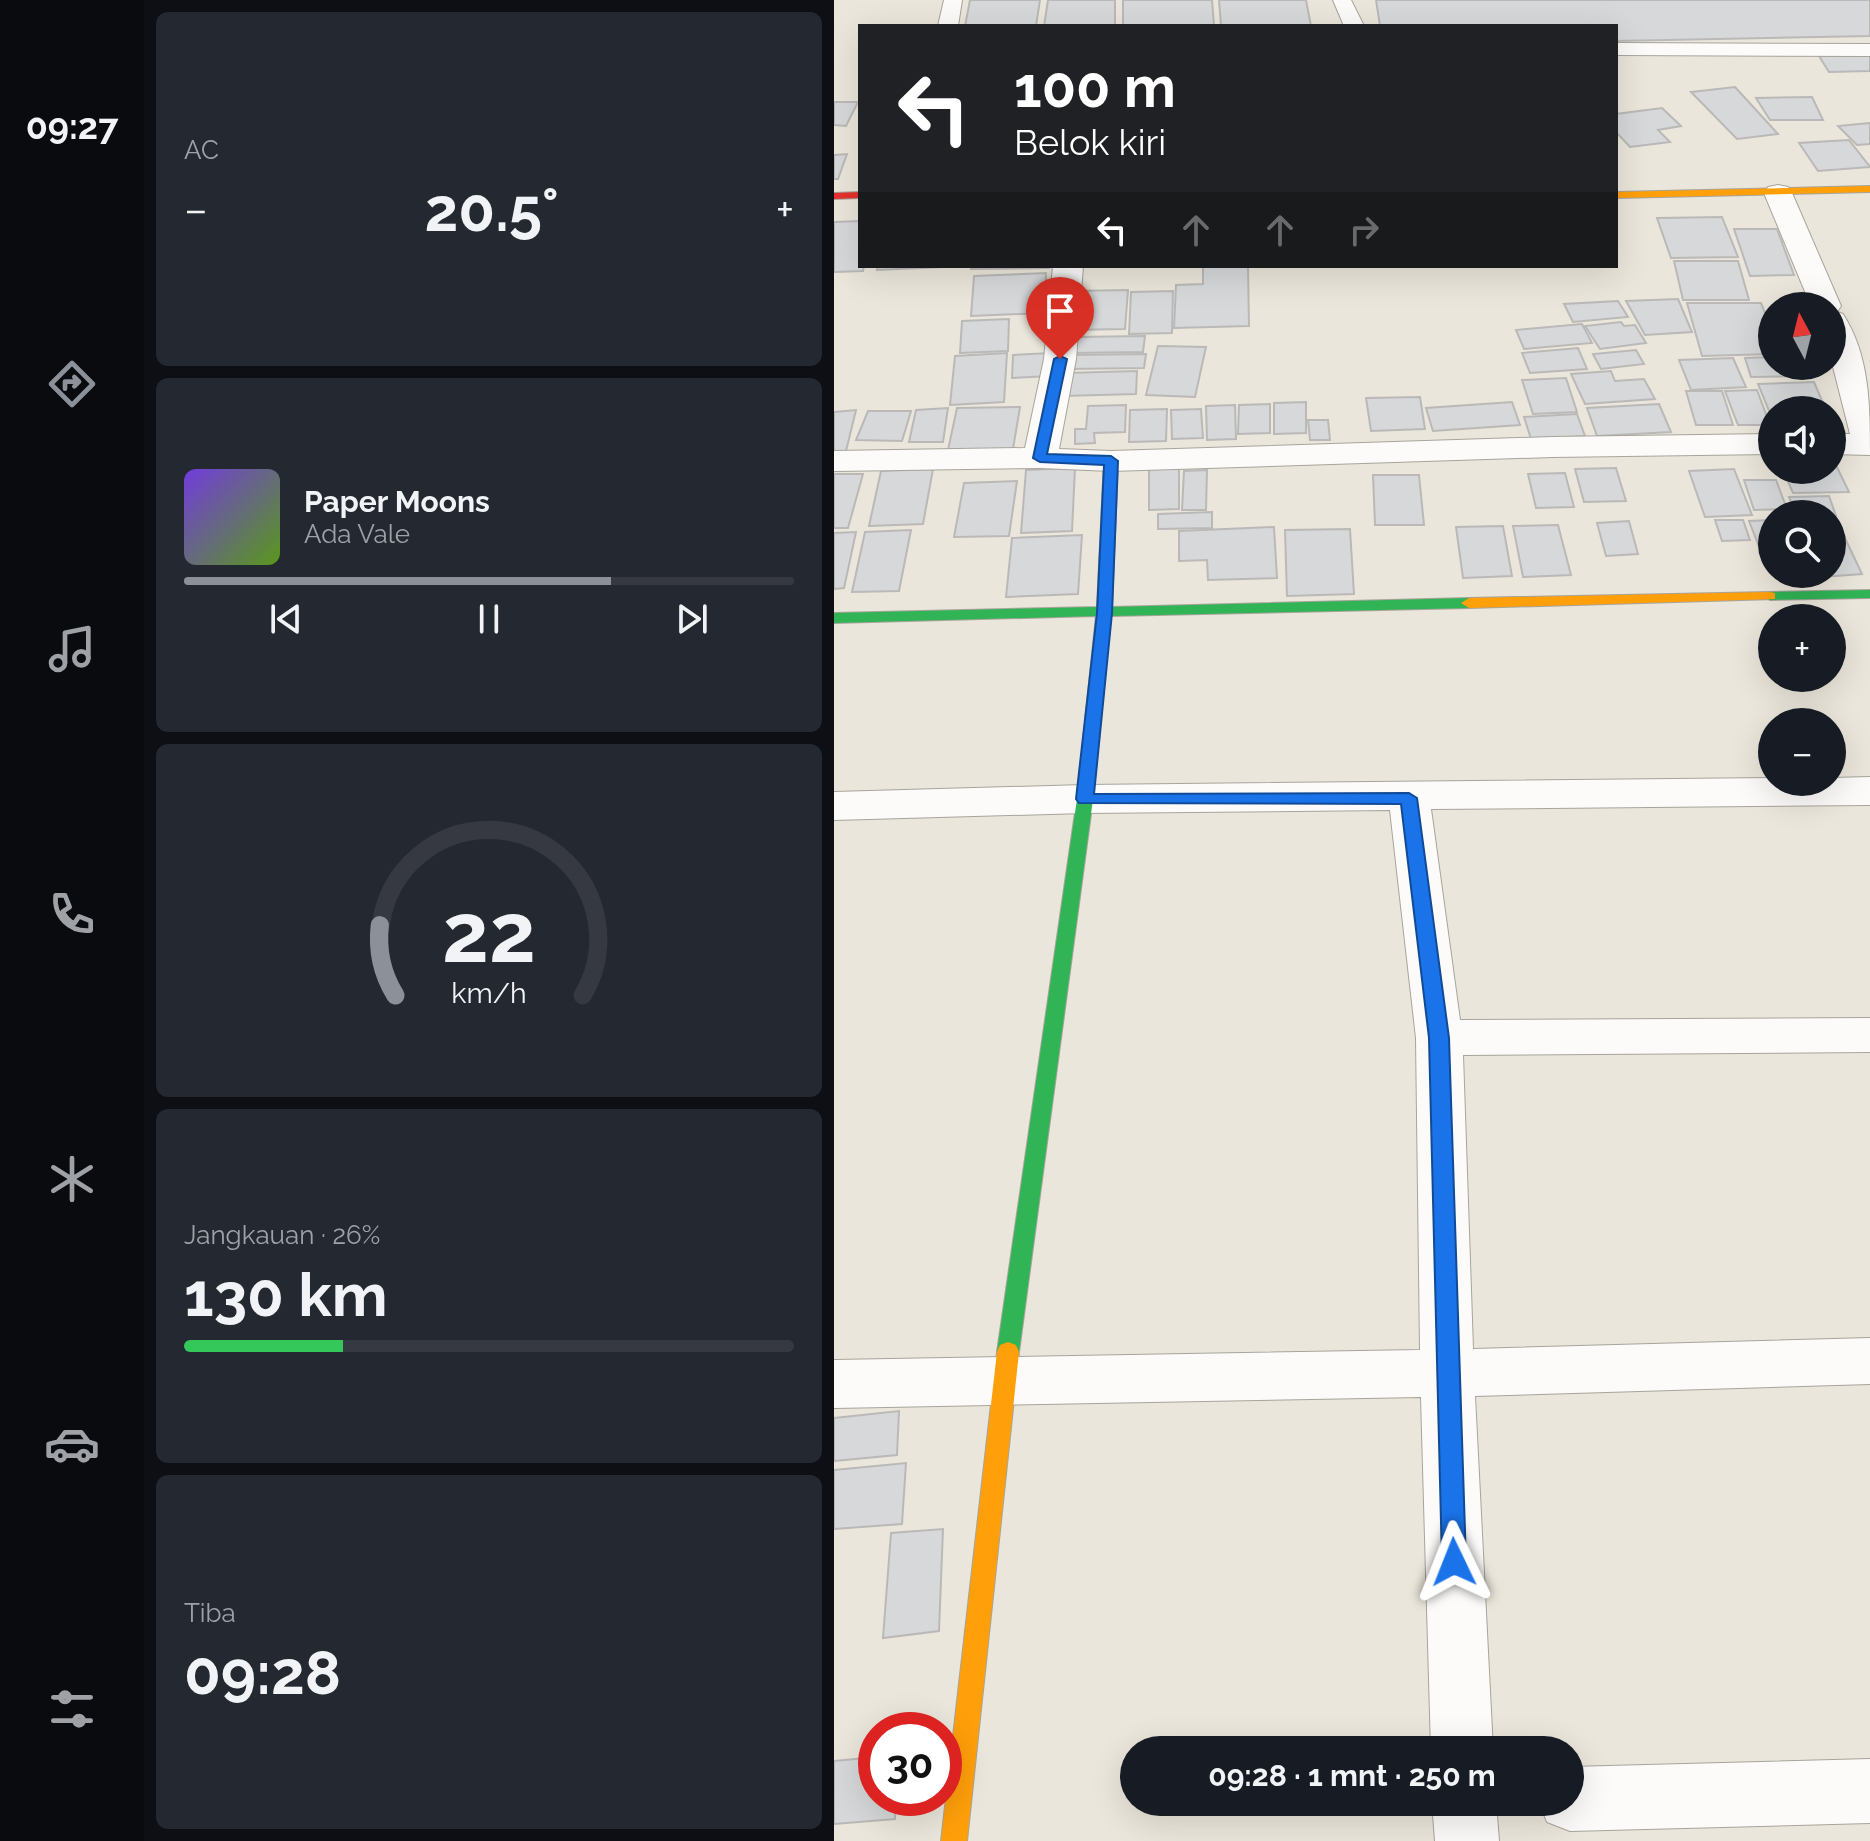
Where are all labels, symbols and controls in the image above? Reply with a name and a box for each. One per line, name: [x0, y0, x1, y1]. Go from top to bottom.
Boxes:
text: 100 m: [1014, 54, 1176, 120]
icon: left: [882, 56, 986, 160]
text: 09:27: [26, 105, 118, 147]
text: Belok kiri: [1014, 121, 1166, 163]
text: AC: [184, 135, 219, 165]
text: 20.5°: [424, 175, 559, 245]
text: −: [184, 184, 208, 235]
text: +: [776, 184, 794, 235]
icon: left: [1090, 208, 1134, 252]
icon: ahead: [1174, 208, 1218, 252]
icon: ahead: [1258, 208, 1302, 252]
icon: right: [1342, 208, 1386, 252]
pin: [1026, 277, 1094, 359]
icon: arrive: [1038, 289, 1082, 333]
north arrow: [1758, 292, 1846, 380]
map controls: [1758, 292, 1846, 796]
icon: directions: [44, 356, 100, 412]
button: sound: [1758, 396, 1846, 484]
text: Paper Moons: [304, 484, 490, 519]
button: search: [1758, 500, 1846, 588]
text: Ada Vale: [304, 519, 410, 549]
icon: previous: [264, 597, 308, 641]
icon: pause: [467, 597, 511, 641]
icon: next: [670, 597, 714, 641]
button: +: [1758, 604, 1846, 692]
icon: music: [44, 621, 100, 677]
button: −: [1758, 708, 1846, 796]
text: 22: [442, 884, 536, 981]
icon: phone: [44, 886, 100, 942]
text: km/h: [451, 977, 527, 1011]
icon: climate: [44, 1151, 100, 1207]
text: Jangkauan · 26%: [184, 1220, 380, 1250]
text: 130 km: [184, 1260, 388, 1330]
icon: car: [44, 1416, 100, 1472]
position arrow: [1412, 1520, 1496, 1604]
text: Tiba: [184, 1598, 236, 1628]
text: 09:28: [184, 1638, 341, 1708]
icon: filters: [44, 1681, 100, 1737]
speed limit sign: 30: [858, 1712, 962, 1816]
text: 09:28 · 1 mnt · 250 m: [1208, 1758, 1496, 1793]

